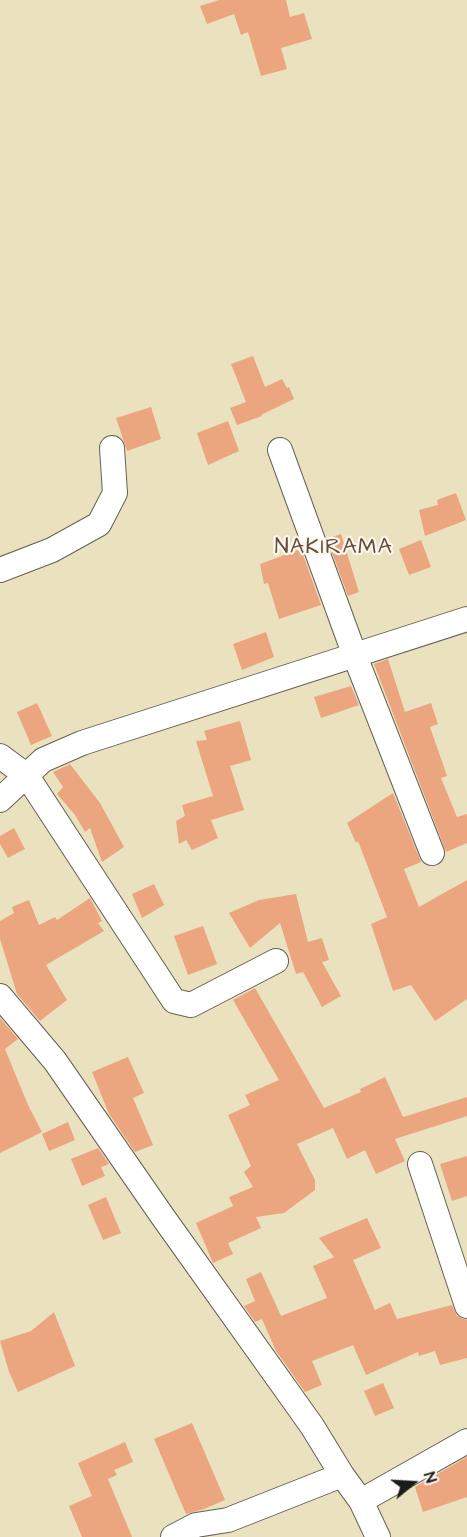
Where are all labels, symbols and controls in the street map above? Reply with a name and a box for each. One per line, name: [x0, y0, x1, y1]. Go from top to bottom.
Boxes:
district label: NAKIRAMA: [275, 535, 393, 561]
north arrow: [383, 1453, 443, 1513]
text: N: [418, 1469, 442, 1486]

